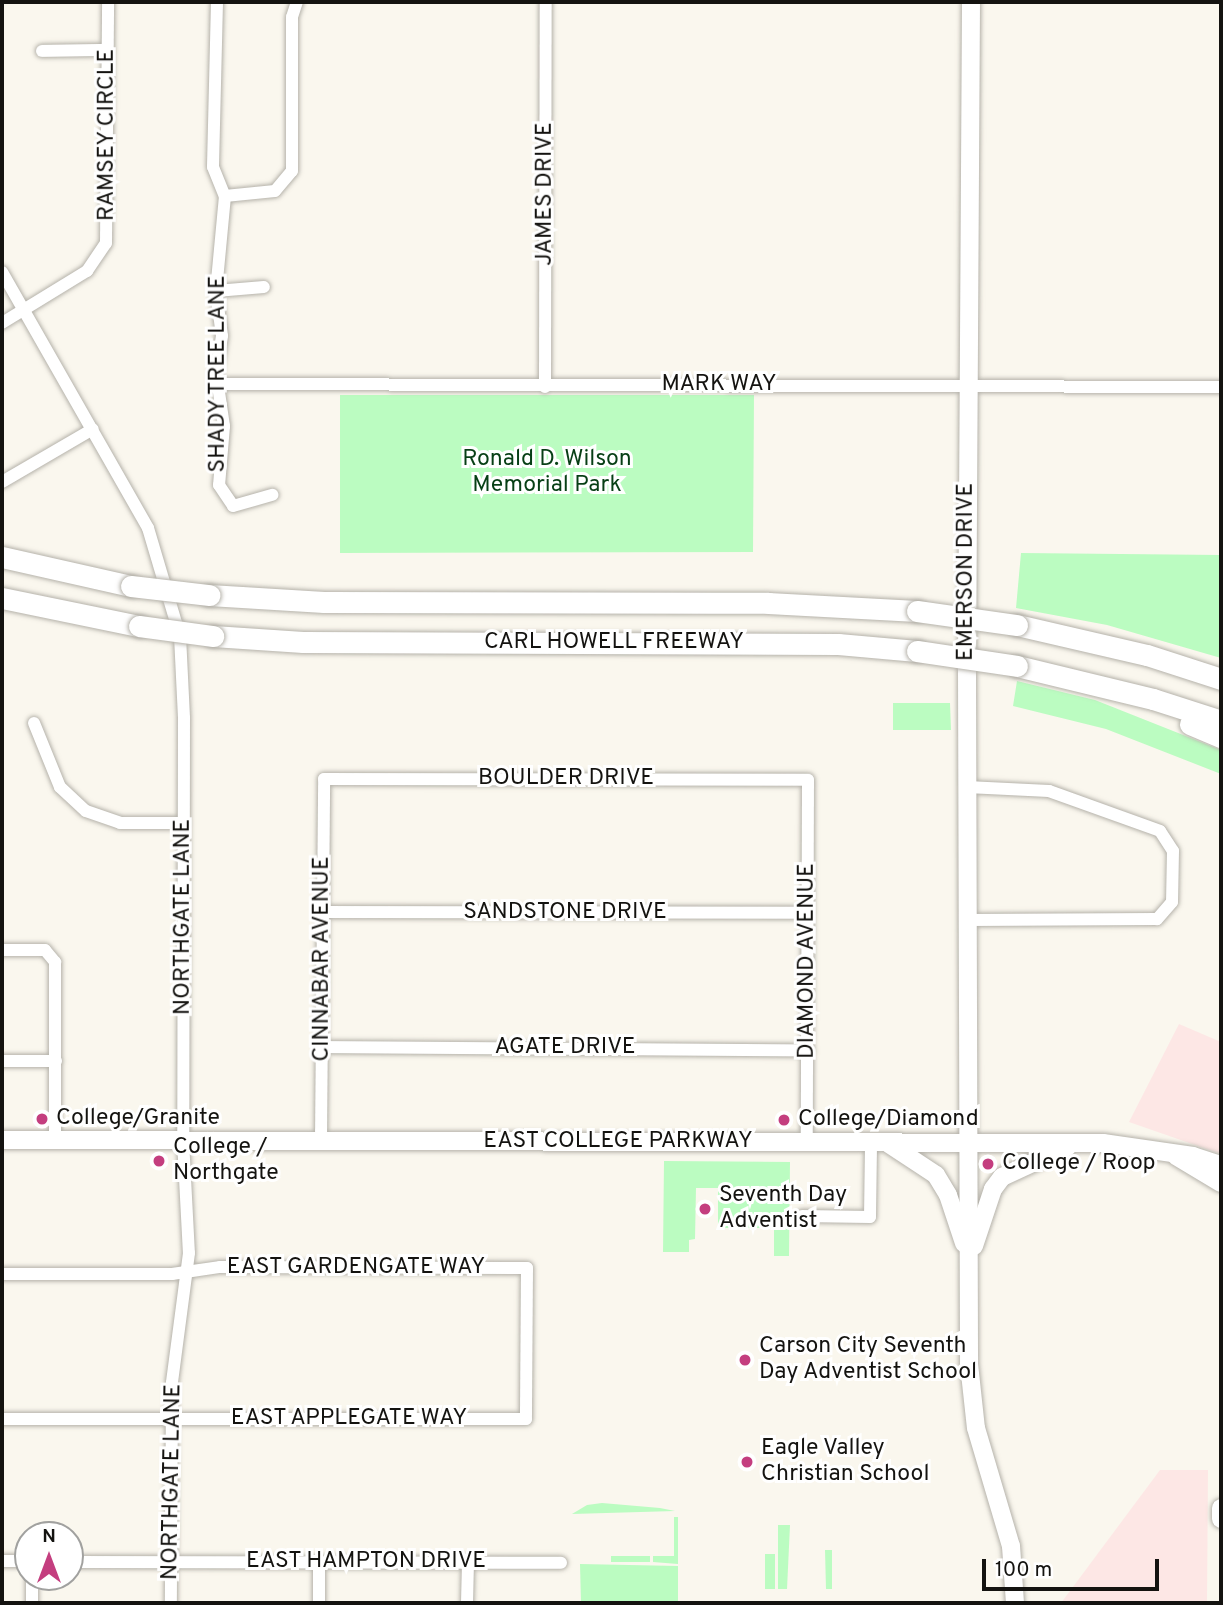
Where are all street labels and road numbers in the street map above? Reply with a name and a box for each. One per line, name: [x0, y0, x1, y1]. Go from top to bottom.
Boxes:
street label: RAMSEY CIRCLE: [94, 48, 122, 222]
street label: JAMES DRIVE: [532, 122, 560, 266]
street label: SHADY TREE LANE: [205, 274, 233, 474]
street label: MARK WAY: [661, 371, 777, 399]
street label: EMERSON DRIVE: [953, 483, 981, 661]
street label: CARL HOWELL FREEWAY: [483, 629, 745, 657]
street label: BOULDER DRIVE: [478, 765, 654, 793]
street label: NORTHGATE LANE: [170, 819, 198, 1015]
street label: CINNABAR AVENUE: [309, 856, 337, 1062]
street label: DIAMOND AVENUE: [794, 863, 822, 1059]
street label: SANDSTONE DRIVE: [463, 899, 667, 927]
street label: AGATE DRIVE: [494, 1034, 636, 1062]
street label: EAST COLLEGE PARKWAY: [483, 1128, 753, 1156]
street label: EAST GARDENGATE WAY: [226, 1254, 486, 1282]
street label: NORTHGATE LANE: [157, 1384, 189, 1580]
street label: EAST APPLEGATE WAY: [230, 1405, 468, 1433]
street label: EAST HAMPTON DRIVE: [246, 1548, 486, 1576]

